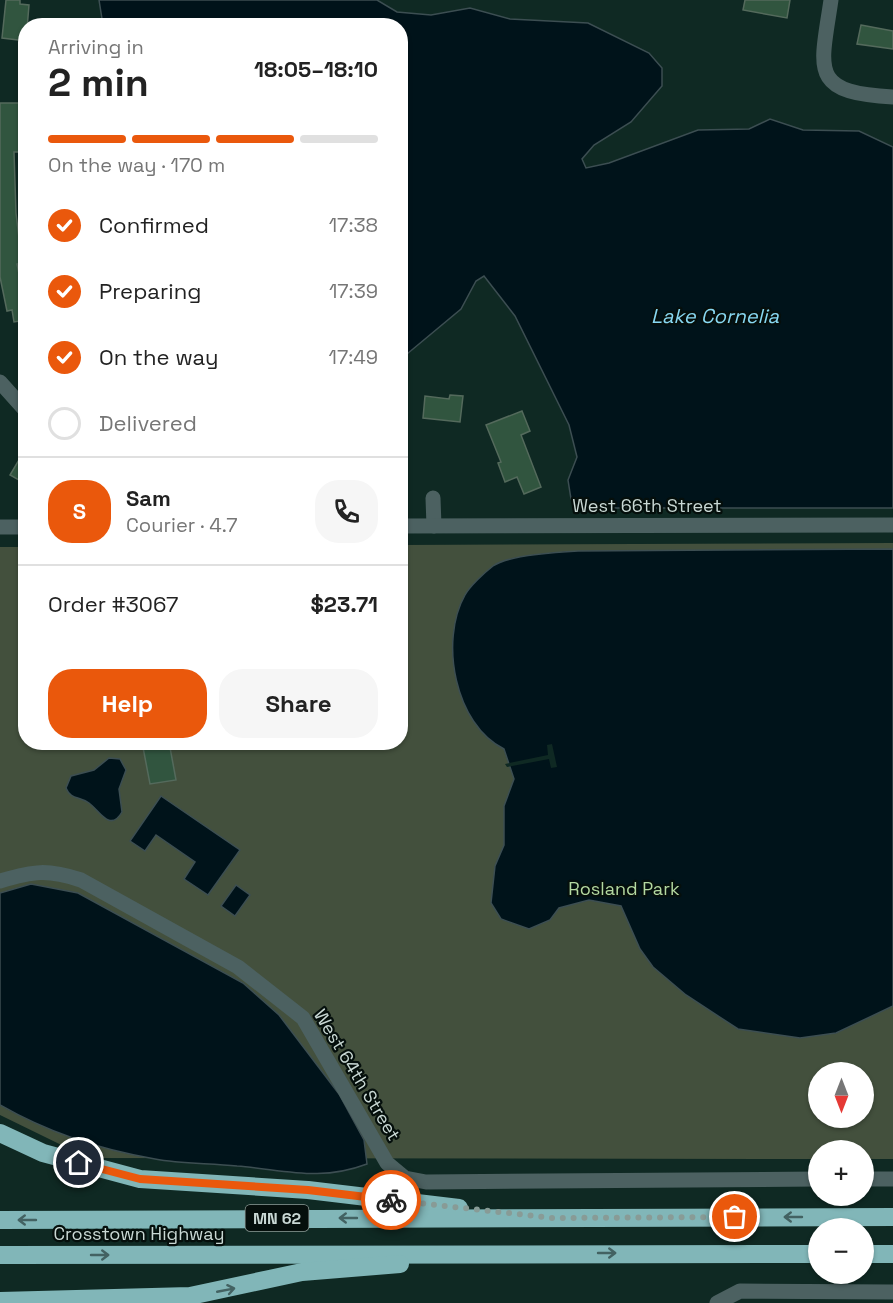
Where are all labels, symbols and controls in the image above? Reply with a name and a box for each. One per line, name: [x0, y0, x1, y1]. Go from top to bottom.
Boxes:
text: Arriving in: [48, 34, 144, 60]
text: 18:05–18:10: [254, 55, 378, 83]
text: 2 min: [48, 58, 149, 107]
text: On the way · 170 m: [48, 152, 225, 178]
icon: check: [48, 209, 81, 242]
text: Confirmed: [99, 211, 209, 239]
text: 17:38: [329, 212, 378, 238]
icon: check: [48, 275, 81, 308]
text: Preparing: [99, 277, 201, 305]
text: 17:39: [329, 278, 378, 304]
water label: Lake Cornelia: [651, 303, 779, 329]
icon: check: [48, 341, 81, 374]
text: On the way: [99, 343, 218, 371]
text: 17:49: [329, 344, 378, 370]
text: Delivered: [99, 409, 197, 437]
button: phone: [315, 480, 378, 543]
text: Sam: [126, 484, 171, 512]
street label: West 66th Street: [572, 494, 722, 517]
text: S: [73, 497, 86, 525]
text: Courier · 4.7: [126, 512, 237, 538]
text: Order #3067: [48, 590, 179, 618]
text: $23.71: [311, 590, 378, 618]
button: Help: [48, 669, 207, 738]
button: Share: [219, 669, 378, 738]
park label: Rosland Park: [568, 877, 680, 900]
street label: West 64th Street: [309, 1005, 406, 1145]
north arrow: [808, 1062, 874, 1128]
map controls: [808, 1062, 874, 1284]
pin: [53, 1137, 104, 1188]
button: +: [808, 1140, 874, 1206]
icon: home: [62, 1146, 95, 1179]
courier: [361, 1170, 421, 1230]
icon: bike: [375, 1184, 408, 1217]
pin: [709, 1191, 760, 1242]
icon: bag: [718, 1200, 751, 1233]
road number: MN 62: [246, 1205, 308, 1231]
one-way arrow: [783, 1211, 803, 1223]
one-way arrow: [338, 1212, 358, 1224]
one-way arrow: [17, 1214, 37, 1226]
button: −: [808, 1218, 874, 1284]
street label: Crosstown Highway: [53, 1222, 225, 1245]
one-way arrow: [597, 1247, 617, 1259]
one-way arrow: [90, 1249, 110, 1261]
one-way arrow: [216, 1284, 235, 1295]

